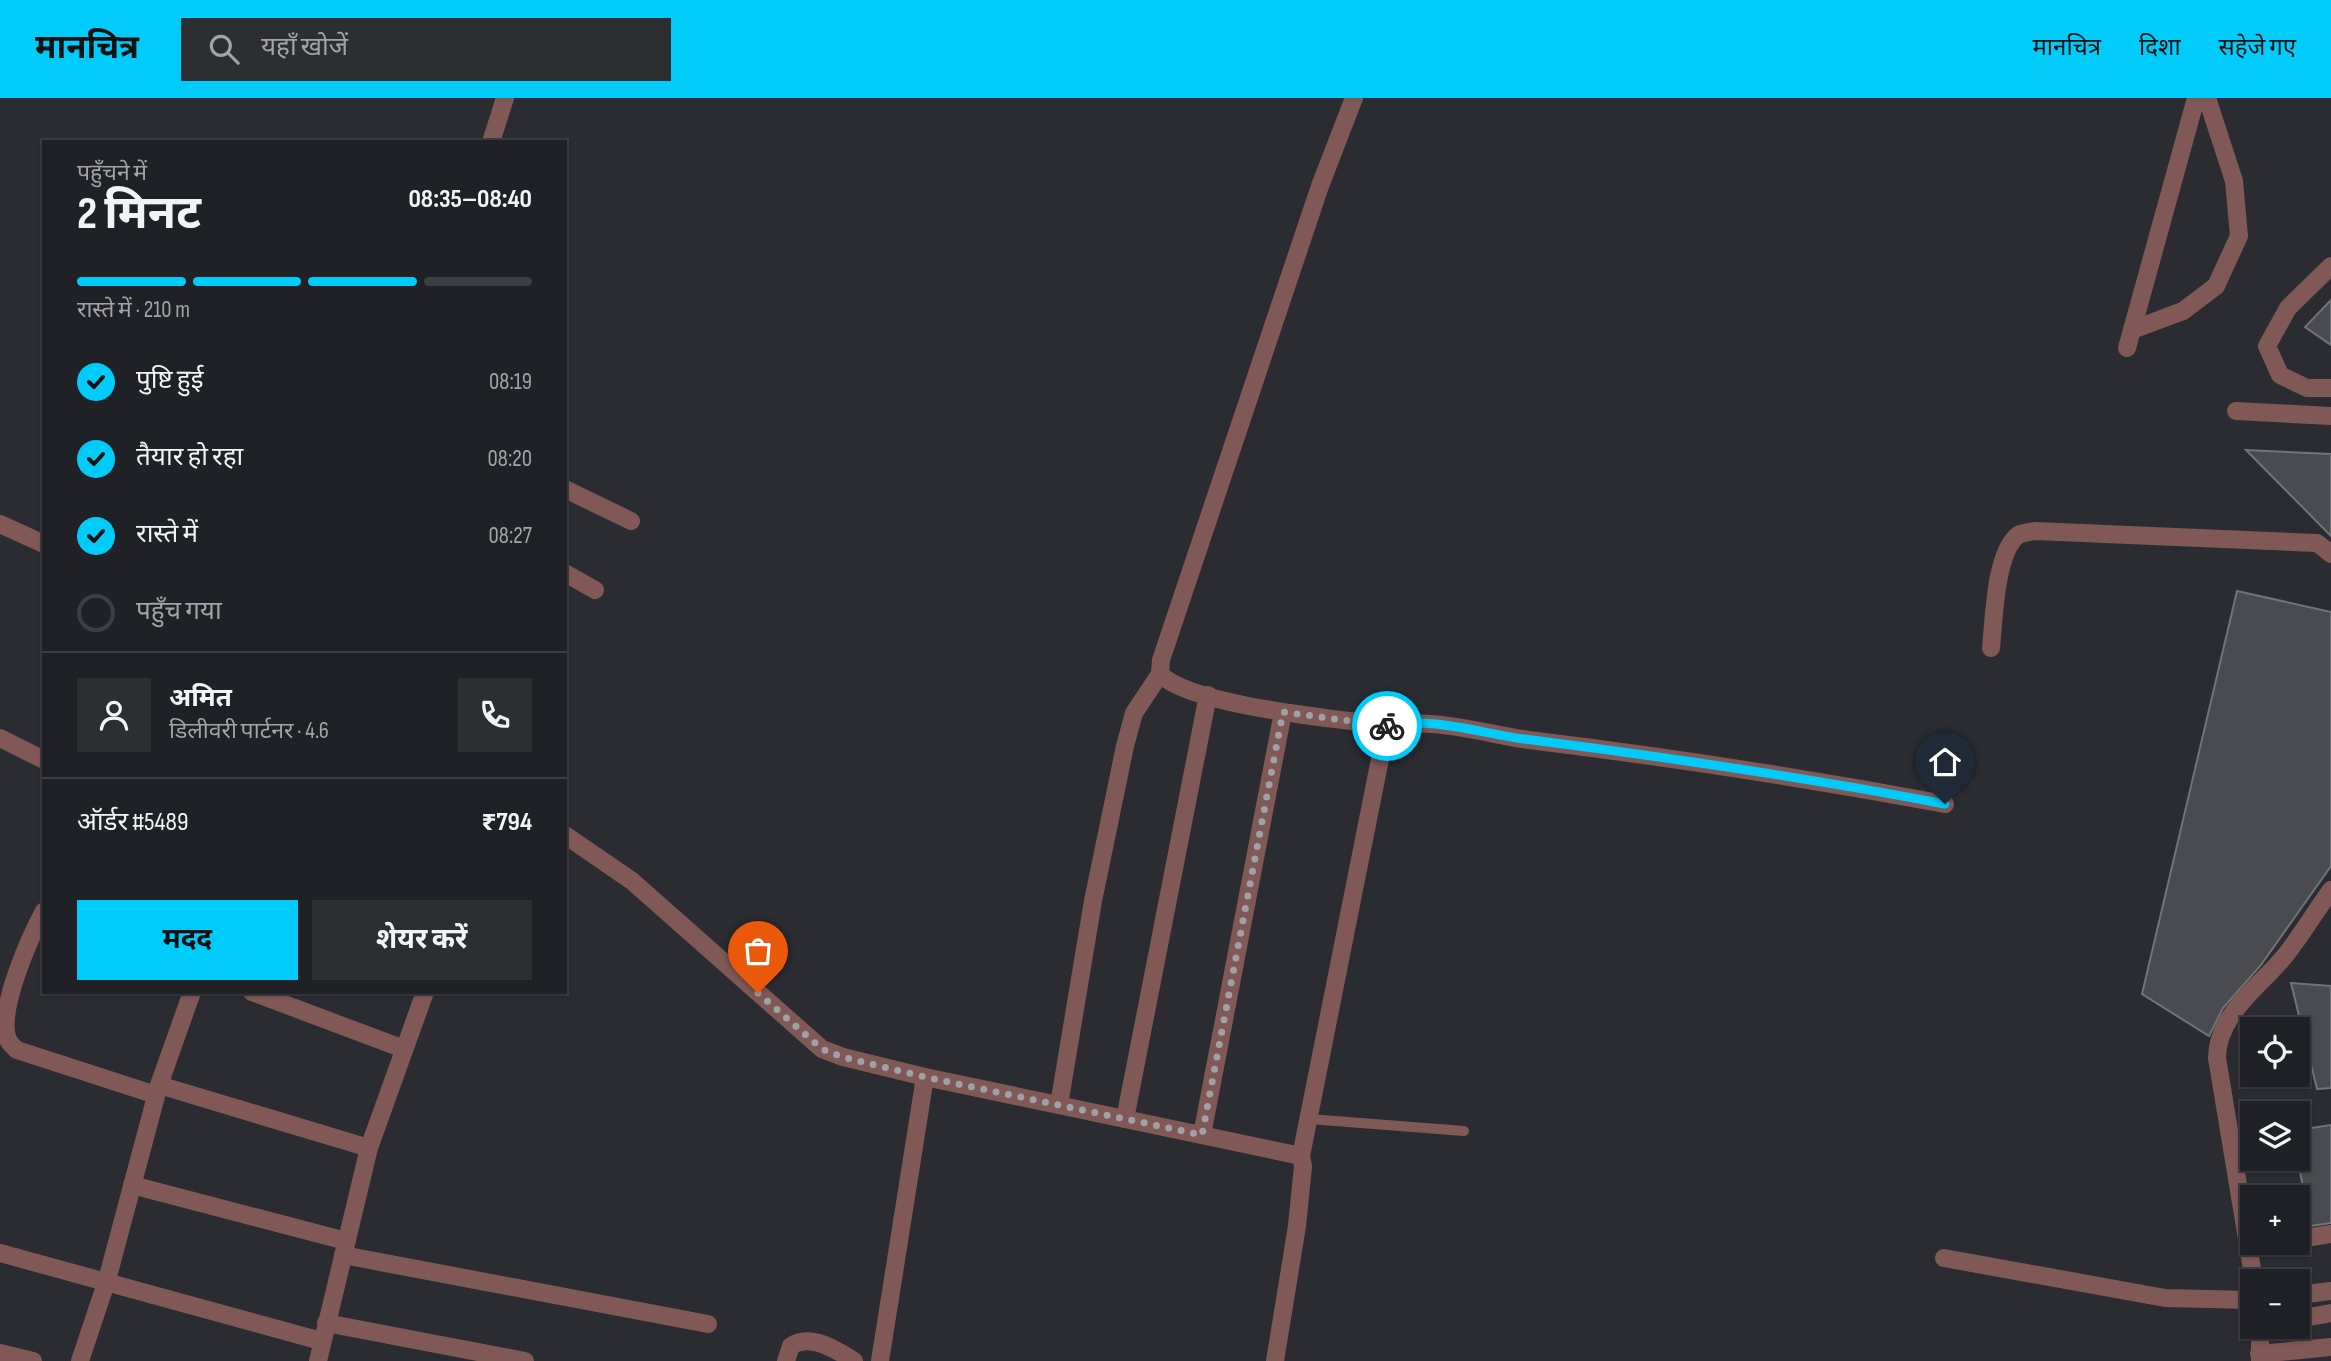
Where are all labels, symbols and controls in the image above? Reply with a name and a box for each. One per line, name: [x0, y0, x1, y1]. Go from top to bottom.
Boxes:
search box: [181, 18, 671, 81]
text: मानचित्र: [35, 28, 139, 68]
icon: search: [205, 30, 243, 68]
text: यहाँ खोजें: [261, 32, 348, 63]
text: मानचित्र: [2033, 33, 2101, 62]
text: दिशा: [2139, 33, 2181, 62]
text: सहेजे गए: [2219, 33, 2296, 62]
text: पहुँचने में: [77, 159, 147, 187]
text: 08:35–08:40: [408, 184, 532, 215]
text: 2 मिनट: [77, 187, 201, 242]
text: रास्ते में · 210 m: [77, 296, 190, 324]
icon: check: [77, 363, 115, 401]
text: पुष्टि हुई: [136, 365, 203, 396]
text: 08:19: [489, 368, 532, 396]
icon: check: [77, 440, 115, 478]
text: तैयार हो रहा: [136, 442, 243, 473]
text: 08:20: [488, 445, 532, 473]
icon: check: [77, 517, 115, 555]
text: रास्ते में: [136, 519, 198, 550]
text: 08:27: [489, 522, 532, 550]
text: पहुँच गया: [136, 596, 222, 627]
button: person: [77, 678, 151, 752]
button: phone: [458, 678, 532, 752]
text: अमित: [169, 683, 232, 714]
courier: [1352, 691, 1422, 761]
icon: bike: [1368, 707, 1406, 745]
text: डिलीवरी पार्टनर · 4.6: [169, 717, 329, 745]
pin: [1915, 732, 1975, 804]
icon: home: [1926, 743, 1964, 781]
text: ऑर्डर #5489: [77, 807, 188, 838]
text: ₹794: [481, 807, 532, 838]
button: मदद: [77, 900, 298, 980]
button: शेयर करें: [312, 900, 532, 980]
pin: [728, 921, 788, 993]
icon: bag: [739, 932, 777, 970]
map controls: [2240, 1017, 2310, 1339]
button: locate: [2240, 1017, 2310, 1087]
button: layers: [2240, 1101, 2310, 1171]
button: +: [2240, 1185, 2310, 1255]
button: −: [2240, 1269, 2310, 1339]

